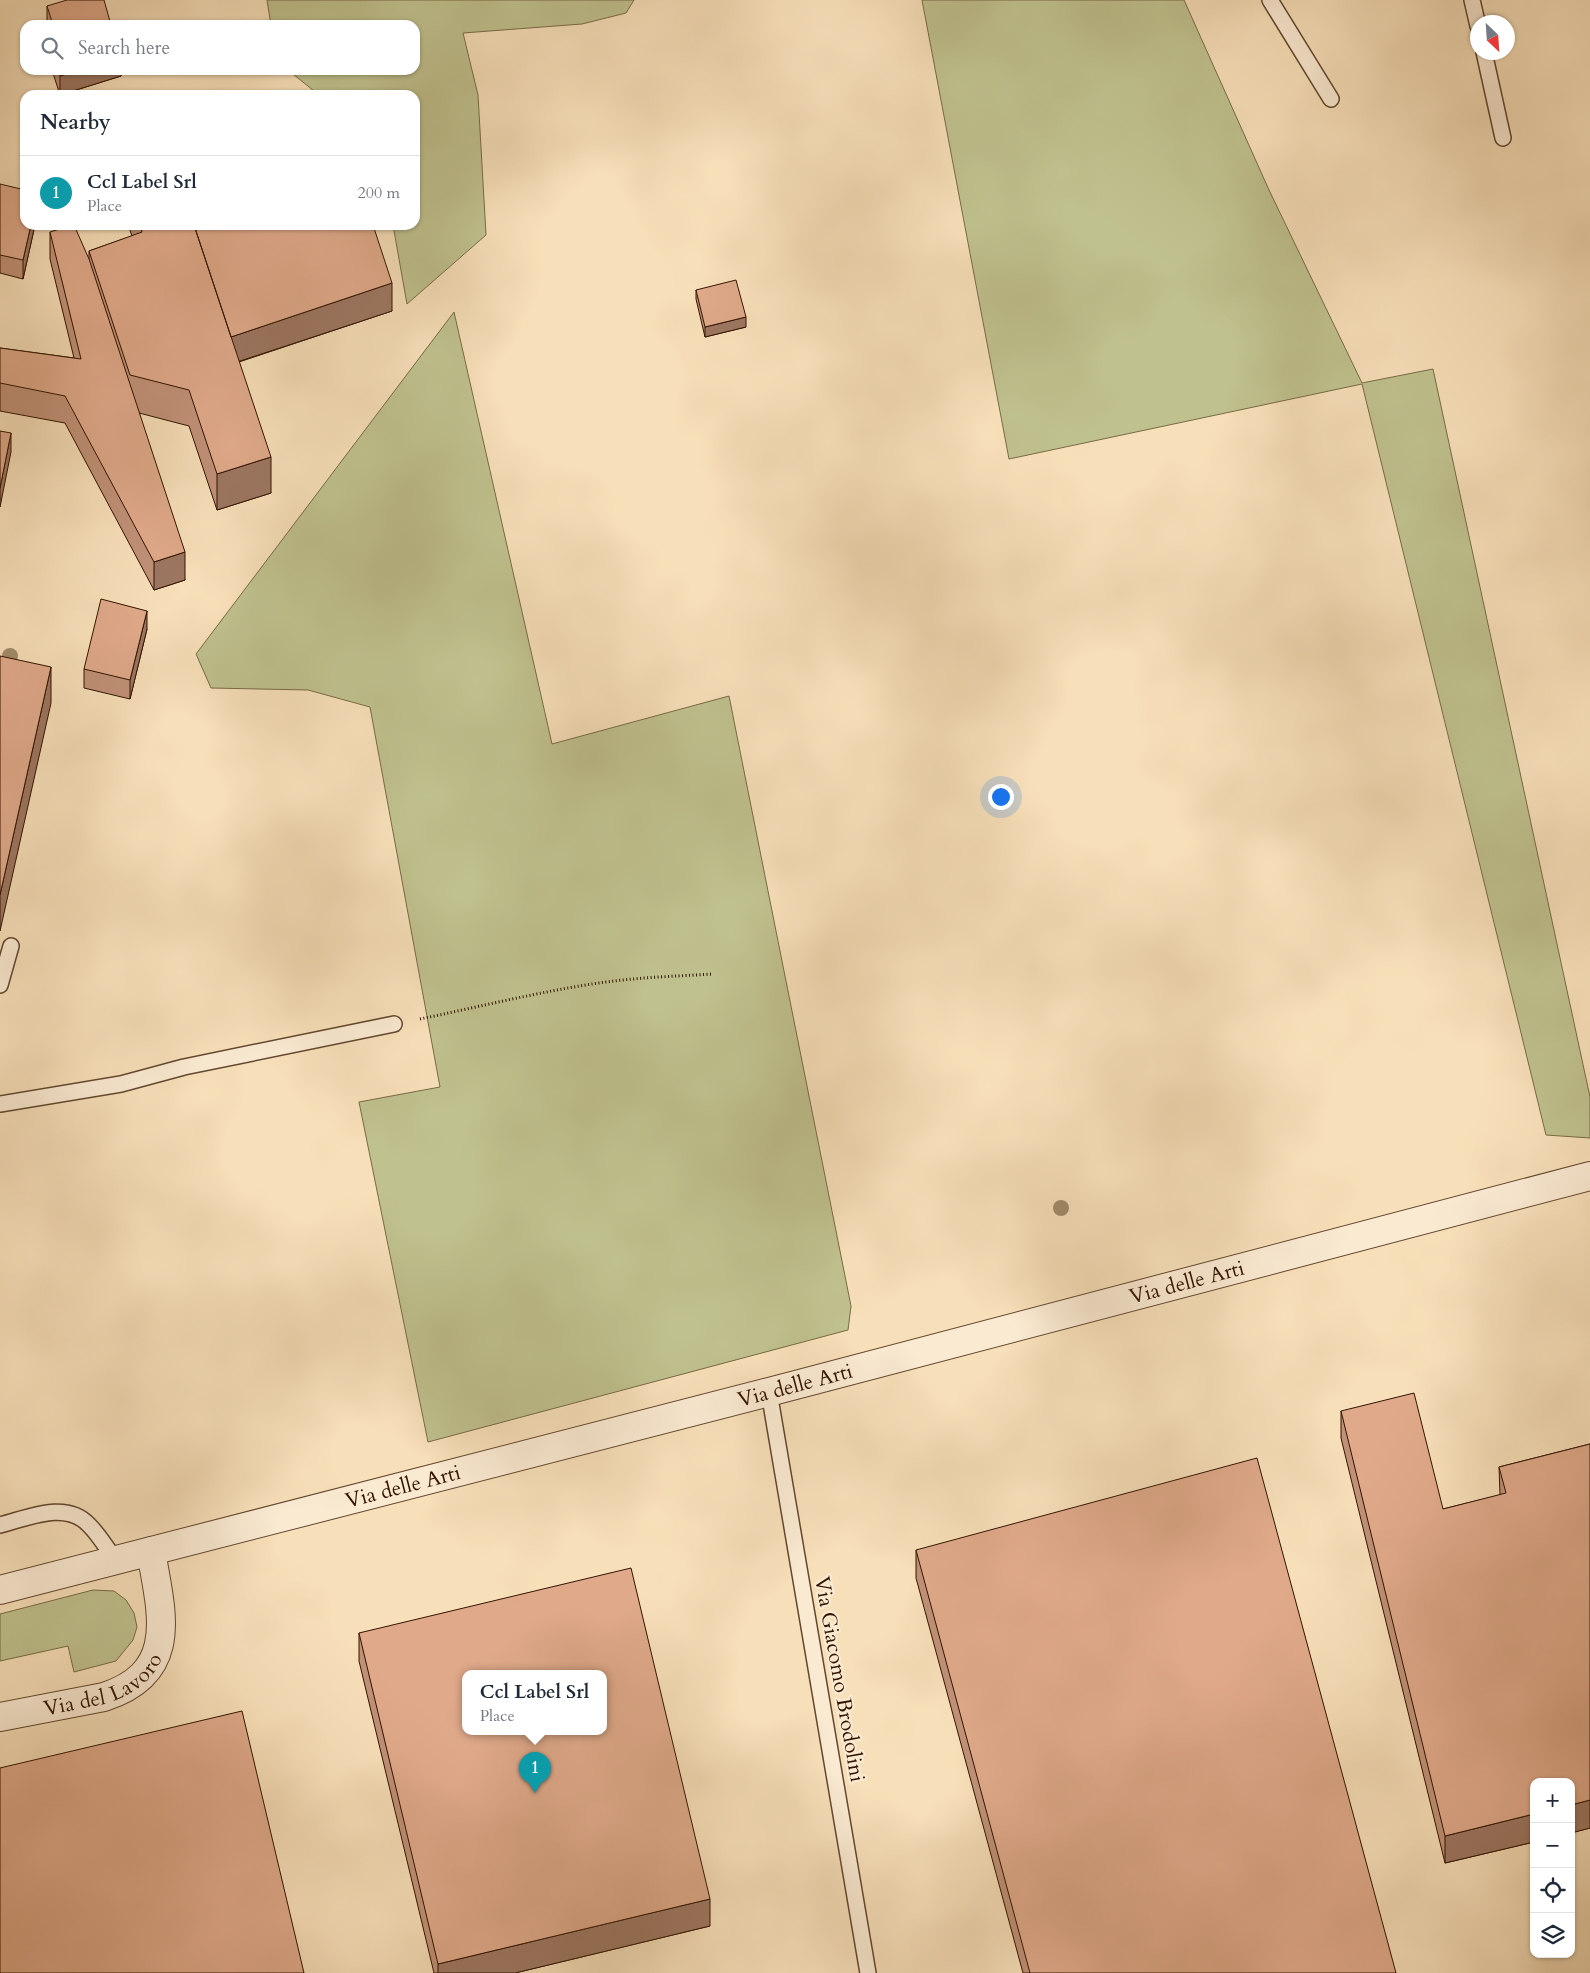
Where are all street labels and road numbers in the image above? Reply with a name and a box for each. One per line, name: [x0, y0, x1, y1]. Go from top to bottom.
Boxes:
street label: Via delle Arti: [1126, 1254, 1248, 1312]
street label: Via delle Arti: [735, 1357, 856, 1415]
street label: Via delle Arti: [342, 1458, 464, 1515]
street label: Via Giacomo Brodolini: [807, 1574, 872, 1784]
street label: Via del Lavoro: [41, 1648, 170, 1723]

